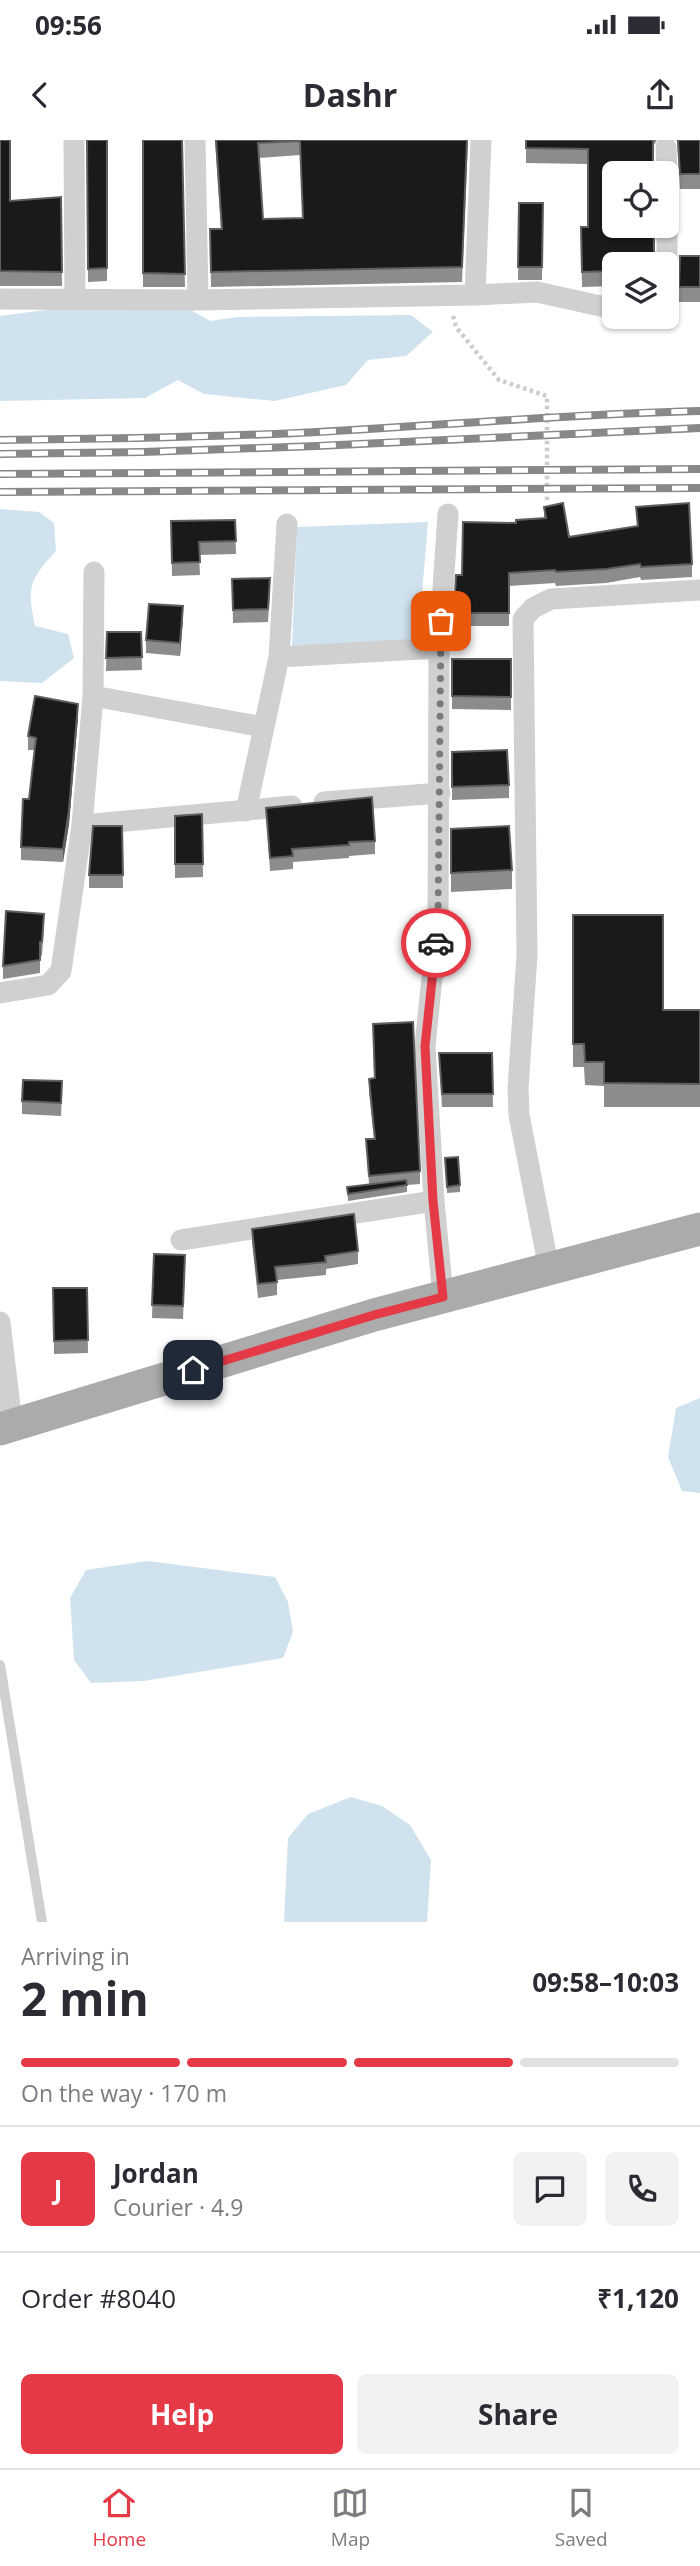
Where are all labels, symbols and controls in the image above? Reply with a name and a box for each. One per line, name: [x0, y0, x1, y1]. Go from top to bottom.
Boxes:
text: 09:56: [35, 7, 102, 43]
text: Dashr: [303, 73, 397, 116]
icon: back: [21, 76, 59, 114]
icon: share: [641, 76, 679, 114]
map controls: [602, 161, 679, 329]
button: locate: [602, 161, 679, 238]
button: layers: [602, 252, 679, 329]
pin: [411, 591, 471, 651]
icon: bag: [422, 602, 460, 640]
courier: [401, 908, 471, 978]
icon: car: [417, 924, 455, 962]
pin: [163, 1340, 223, 1400]
icon: home: [174, 1351, 212, 1389]
text: Arriving in: [21, 1940, 130, 1972]
text: 09:58–10:03: [532, 1964, 679, 2000]
text: 2 min: [21, 1967, 149, 2029]
text: On the way · 170 m: [21, 2077, 227, 2109]
button: chat: [513, 2152, 587, 2226]
button: phone: [605, 2152, 679, 2226]
text: Jordan: [113, 2155, 199, 2191]
text: J: [54, 2171, 62, 2207]
text: Courier · 4.9: [113, 2191, 243, 2223]
text: Order #8040: [21, 2280, 176, 2316]
text: ₹1,120: [597, 2280, 679, 2316]
button: Help: [21, 2374, 343, 2454]
button: Share: [357, 2374, 679, 2454]
tab: Home: [92, 2484, 146, 2552]
tab: Map: [331, 2484, 370, 2552]
tab: Saved: [555, 2484, 608, 2552]

